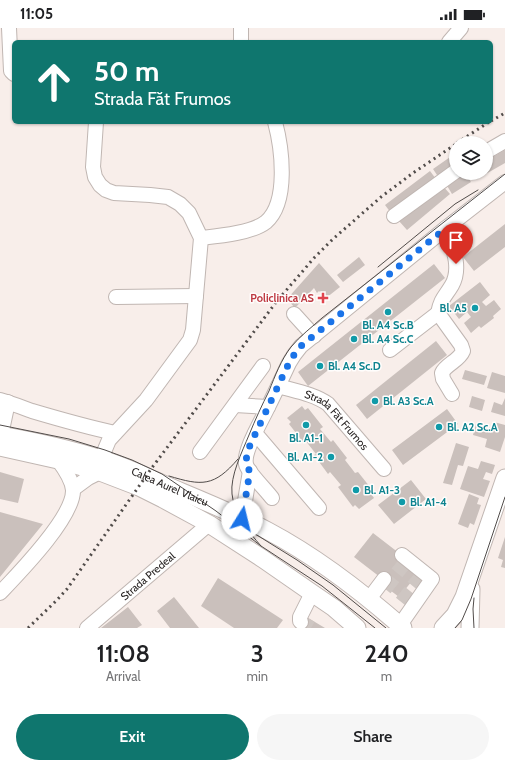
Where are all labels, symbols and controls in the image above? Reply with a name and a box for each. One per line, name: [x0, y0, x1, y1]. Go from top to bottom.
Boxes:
text: 11:05: [20, 5, 53, 23]
text: 50 m: [94, 54, 159, 88]
icon: ahead: [28, 56, 80, 108]
text: Strada Făt Frumos: [94, 88, 231, 110]
map controls: [449, 136, 493, 180]
button: layers: [449, 136, 493, 180]
pin: [439, 223, 473, 264]
icon: arrive: [445, 229, 467, 251]
place label: Policlinica AS: [250, 291, 315, 305]
marker: Policlinica AS: [317, 292, 329, 304]
place label: Bl. A5: [440, 301, 467, 315]
marker: Bl. A5: [470, 303, 480, 313]
marker: Bl. A4 Sc.B: [383, 307, 393, 317]
place label: Bl. A4 Sc.B: [362, 318, 414, 332]
place label: Bl. A4 Sc.C: [362, 332, 414, 346]
marker: Bl. A4 Sc.C: [349, 334, 359, 344]
place label: Bl. A4 Sc.D: [328, 359, 381, 373]
marker: Bl. A4 Sc.D: [315, 361, 325, 371]
street label: Strada Făt Frumos: [303, 387, 372, 453]
place label: Bl. A3 Sc.A: [383, 394, 434, 408]
marker: Bl. A3 Sc.A: [370, 396, 380, 406]
marker: Bl. A1-1: [301, 420, 311, 430]
place label: Bl. A2 Sc.A: [447, 420, 498, 434]
marker: Bl. A2 Sc.A: [434, 422, 444, 432]
place label: Bl. A1-1: [289, 431, 323, 445]
place label: Bl. A1-2: [287, 450, 323, 464]
marker: Bl. A1-2: [326, 452, 336, 462]
street label: Calea Aurel Vlaicu: [129, 464, 211, 509]
place label: Bl. A1-3: [364, 483, 400, 497]
marker: Bl. A1-3: [351, 485, 361, 495]
place label: Bl. A1-4: [410, 495, 447, 509]
marker: Bl. A1-4: [397, 497, 407, 507]
position arrow: [221, 498, 263, 540]
street label: Strada Predeal: [118, 549, 178, 603]
text: 11:08: [96, 639, 150, 668]
text: 3: [251, 639, 264, 668]
text: 240: [364, 639, 409, 668]
text: Arrival: [106, 668, 141, 684]
text: min: [247, 668, 268, 684]
text: m: [381, 668, 392, 684]
button: Exit: [16, 714, 249, 760]
button: Share: [257, 714, 489, 760]

